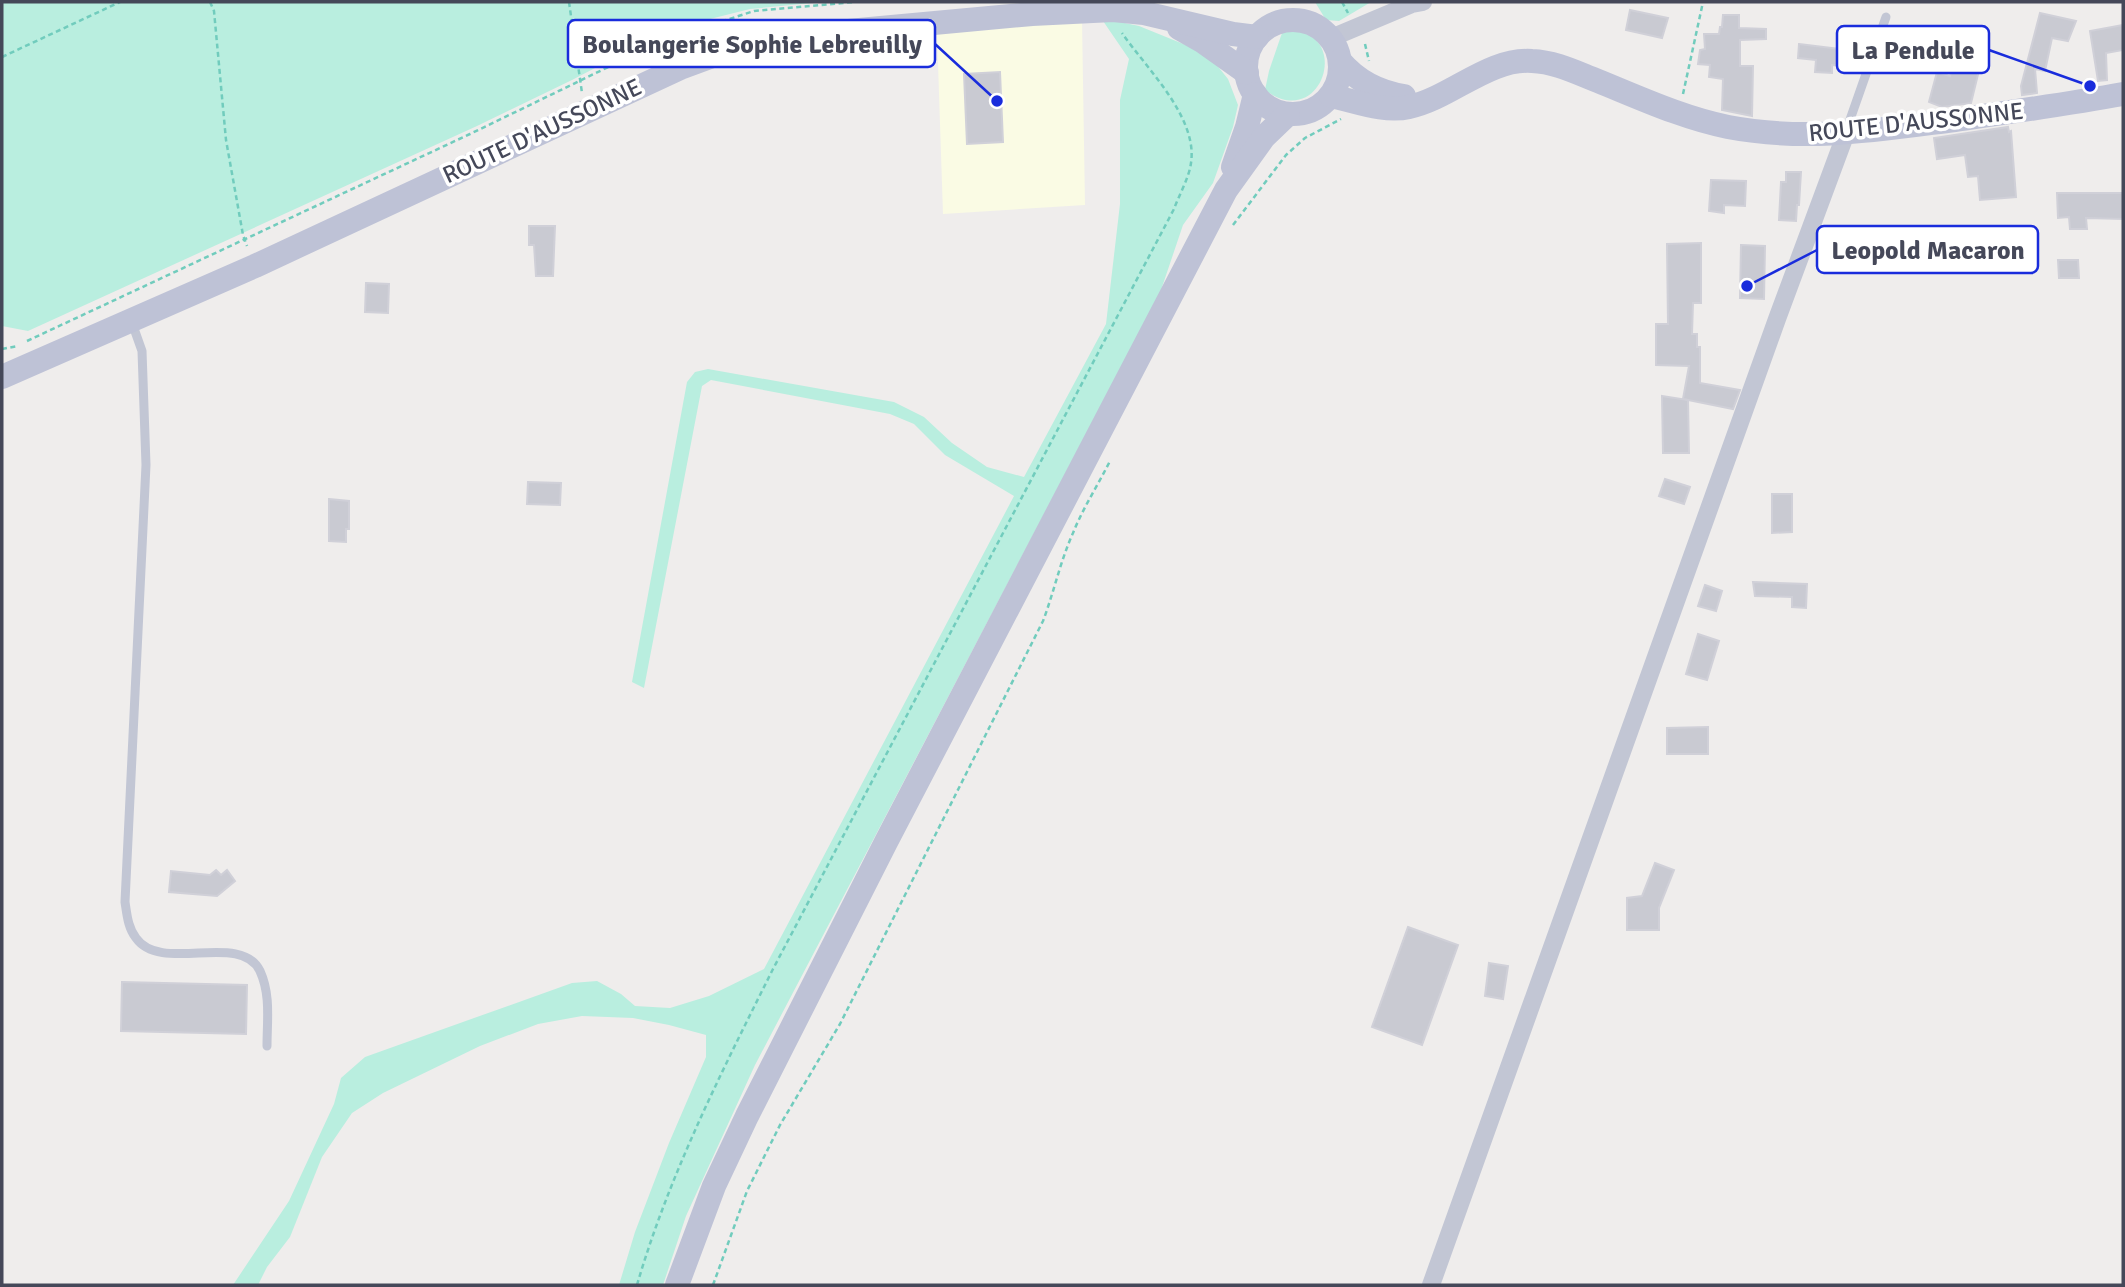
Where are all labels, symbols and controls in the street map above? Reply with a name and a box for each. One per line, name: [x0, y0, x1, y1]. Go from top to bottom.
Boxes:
callout: Boulangerie Sophie Lebreuilly: [568, 20, 935, 67]
callout: La Pendule: [1837, 26, 1989, 73]
text: Boulangerie Sophie Lebreuilly: [582, 29, 922, 61]
text: La Pendule: [1851, 35, 1975, 67]
street label: ROUTE D'AUSSONNE: [438, 72, 646, 190]
street label: ROUTE D'AUSSONNE: [1807, 96, 2025, 148]
callout: Leopold Macaron: [1817, 226, 2038, 273]
text: Leopold Macaron: [1831, 235, 2025, 267]

